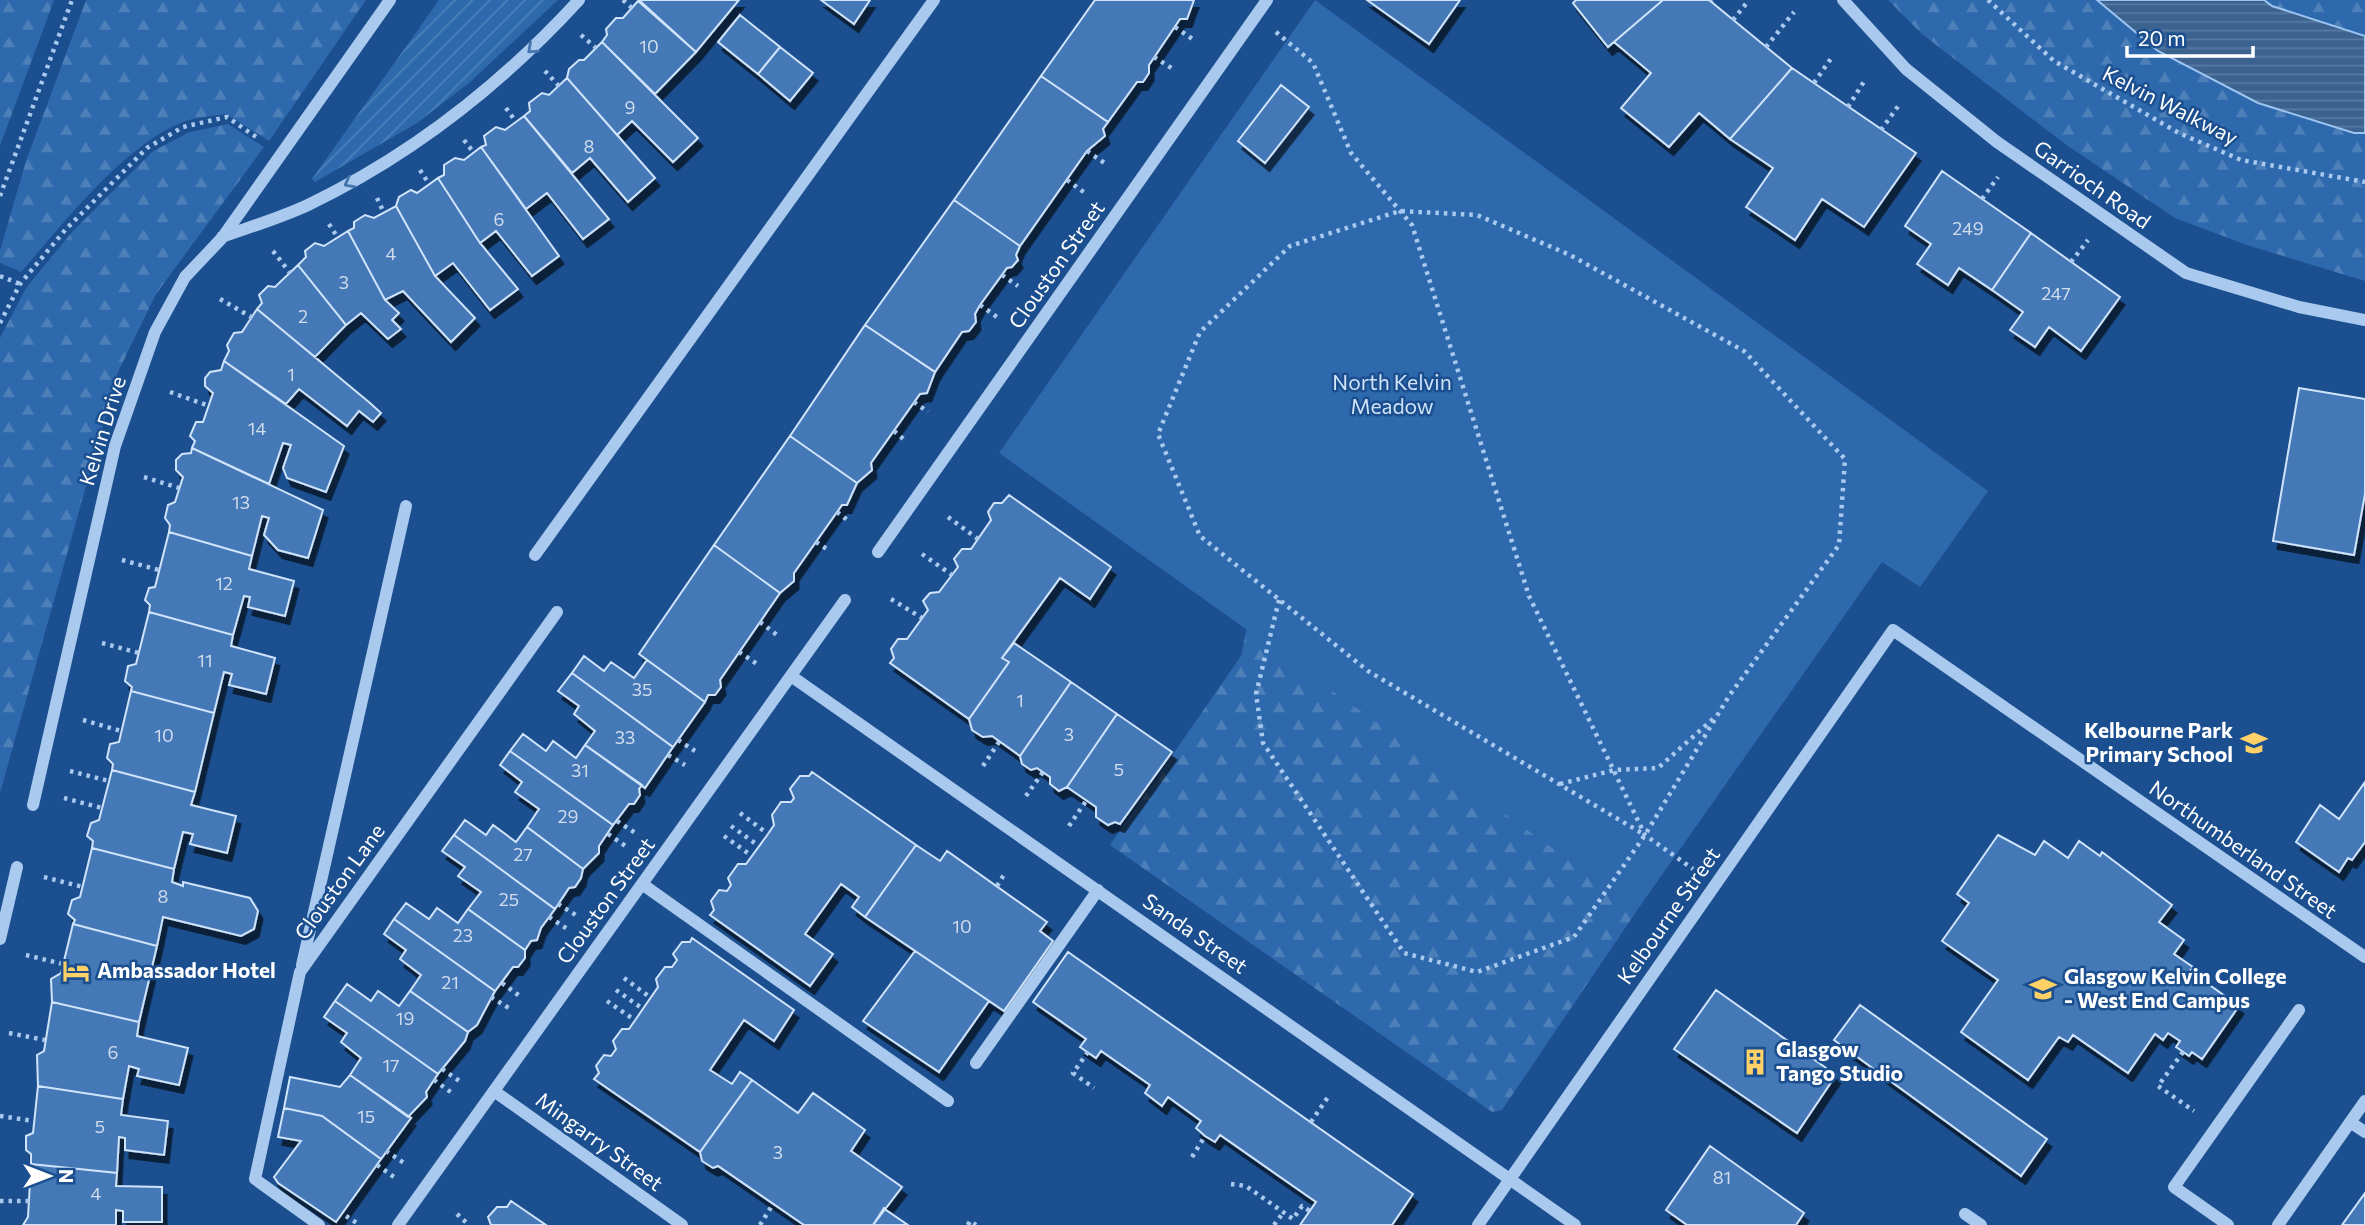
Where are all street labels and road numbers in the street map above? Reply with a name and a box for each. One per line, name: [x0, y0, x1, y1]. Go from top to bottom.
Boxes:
street label: Kelvin Walkway: [2099, 60, 2242, 150]
street label: Garrioch Road: [2030, 134, 2156, 233]
street label: Clouston Street: [1003, 196, 1109, 333]
street label: Kelvin Drive: [73, 373, 130, 488]
street label: Northumberland Street: [2145, 775, 2342, 923]
street label: Clouston Lane: [289, 818, 389, 944]
street label: Clouston Street: [551, 832, 659, 968]
street label: Kelbourne Street: [1611, 842, 1724, 988]
street label: Sanda Street: [1139, 888, 1253, 978]
street label: Mingarry Street: [532, 1086, 668, 1195]

